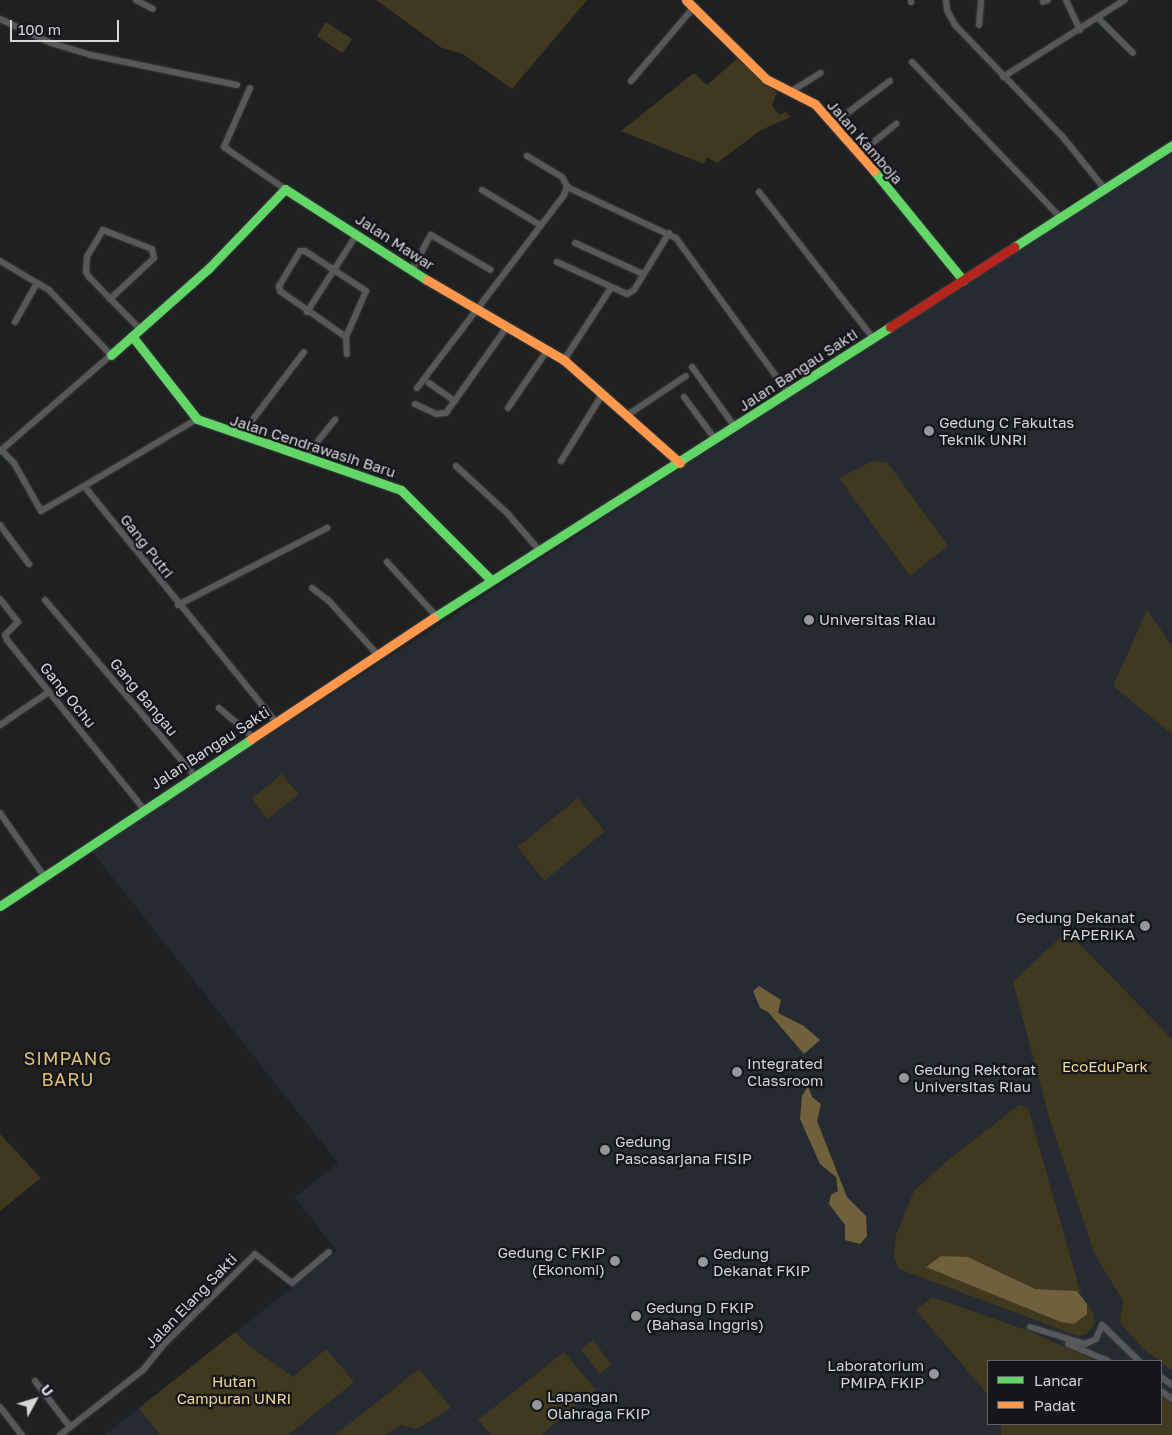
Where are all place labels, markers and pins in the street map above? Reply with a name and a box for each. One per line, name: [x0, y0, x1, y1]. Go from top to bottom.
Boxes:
place label: Gedung C Fakultas Teknik UNRI: [939, 413, 1074, 448]
marker: Gedung C Fakultas Teknik UNRI: [923, 425, 935, 437]
place label: Universitas Riau: [819, 611, 936, 629]
marker: Universitas Riau: [803, 614, 815, 626]
place label: Gedung Dekanat FAPERIKA: [1016, 908, 1135, 943]
marker: Gedung Dekanat FAPERIKA: [1139, 920, 1151, 932]
place label: Integrated Classroom: [747, 1054, 823, 1089]
place label: Gedung Rektorat Universitas Riau: [914, 1060, 1036, 1095]
marker: Integrated Classroom: [731, 1066, 743, 1078]
marker: Gedung Rektorat Universitas Riau: [898, 1072, 910, 1084]
place label: Gedung Pascasarjana FISIP: [615, 1132, 752, 1167]
marker: Gedung Pascasarjana FISIP: [599, 1144, 611, 1156]
place label: Gedung C FKIP (Ekonomi): [497, 1243, 605, 1278]
place label: Gedung Dekanat FKIP: [713, 1244, 810, 1279]
marker: Gedung C FKIP (Ekonomi): [609, 1255, 621, 1267]
marker: Gedung Dekanat FKIP: [697, 1256, 709, 1268]
place label: Gedung D FKIP (Bahasa Inggris): [646, 1298, 764, 1333]
marker: Gedung D FKIP (Bahasa Inggris): [630, 1310, 642, 1322]
place label: Laboratorium PMIPA FKIP: [827, 1356, 924, 1391]
marker: Laboratorium PMIPA FKIP: [928, 1368, 940, 1380]
place label: Lapangan Olahraga FKIP: [547, 1387, 650, 1422]
marker: Lapangan Olahraga FKIP: [531, 1399, 543, 1411]

